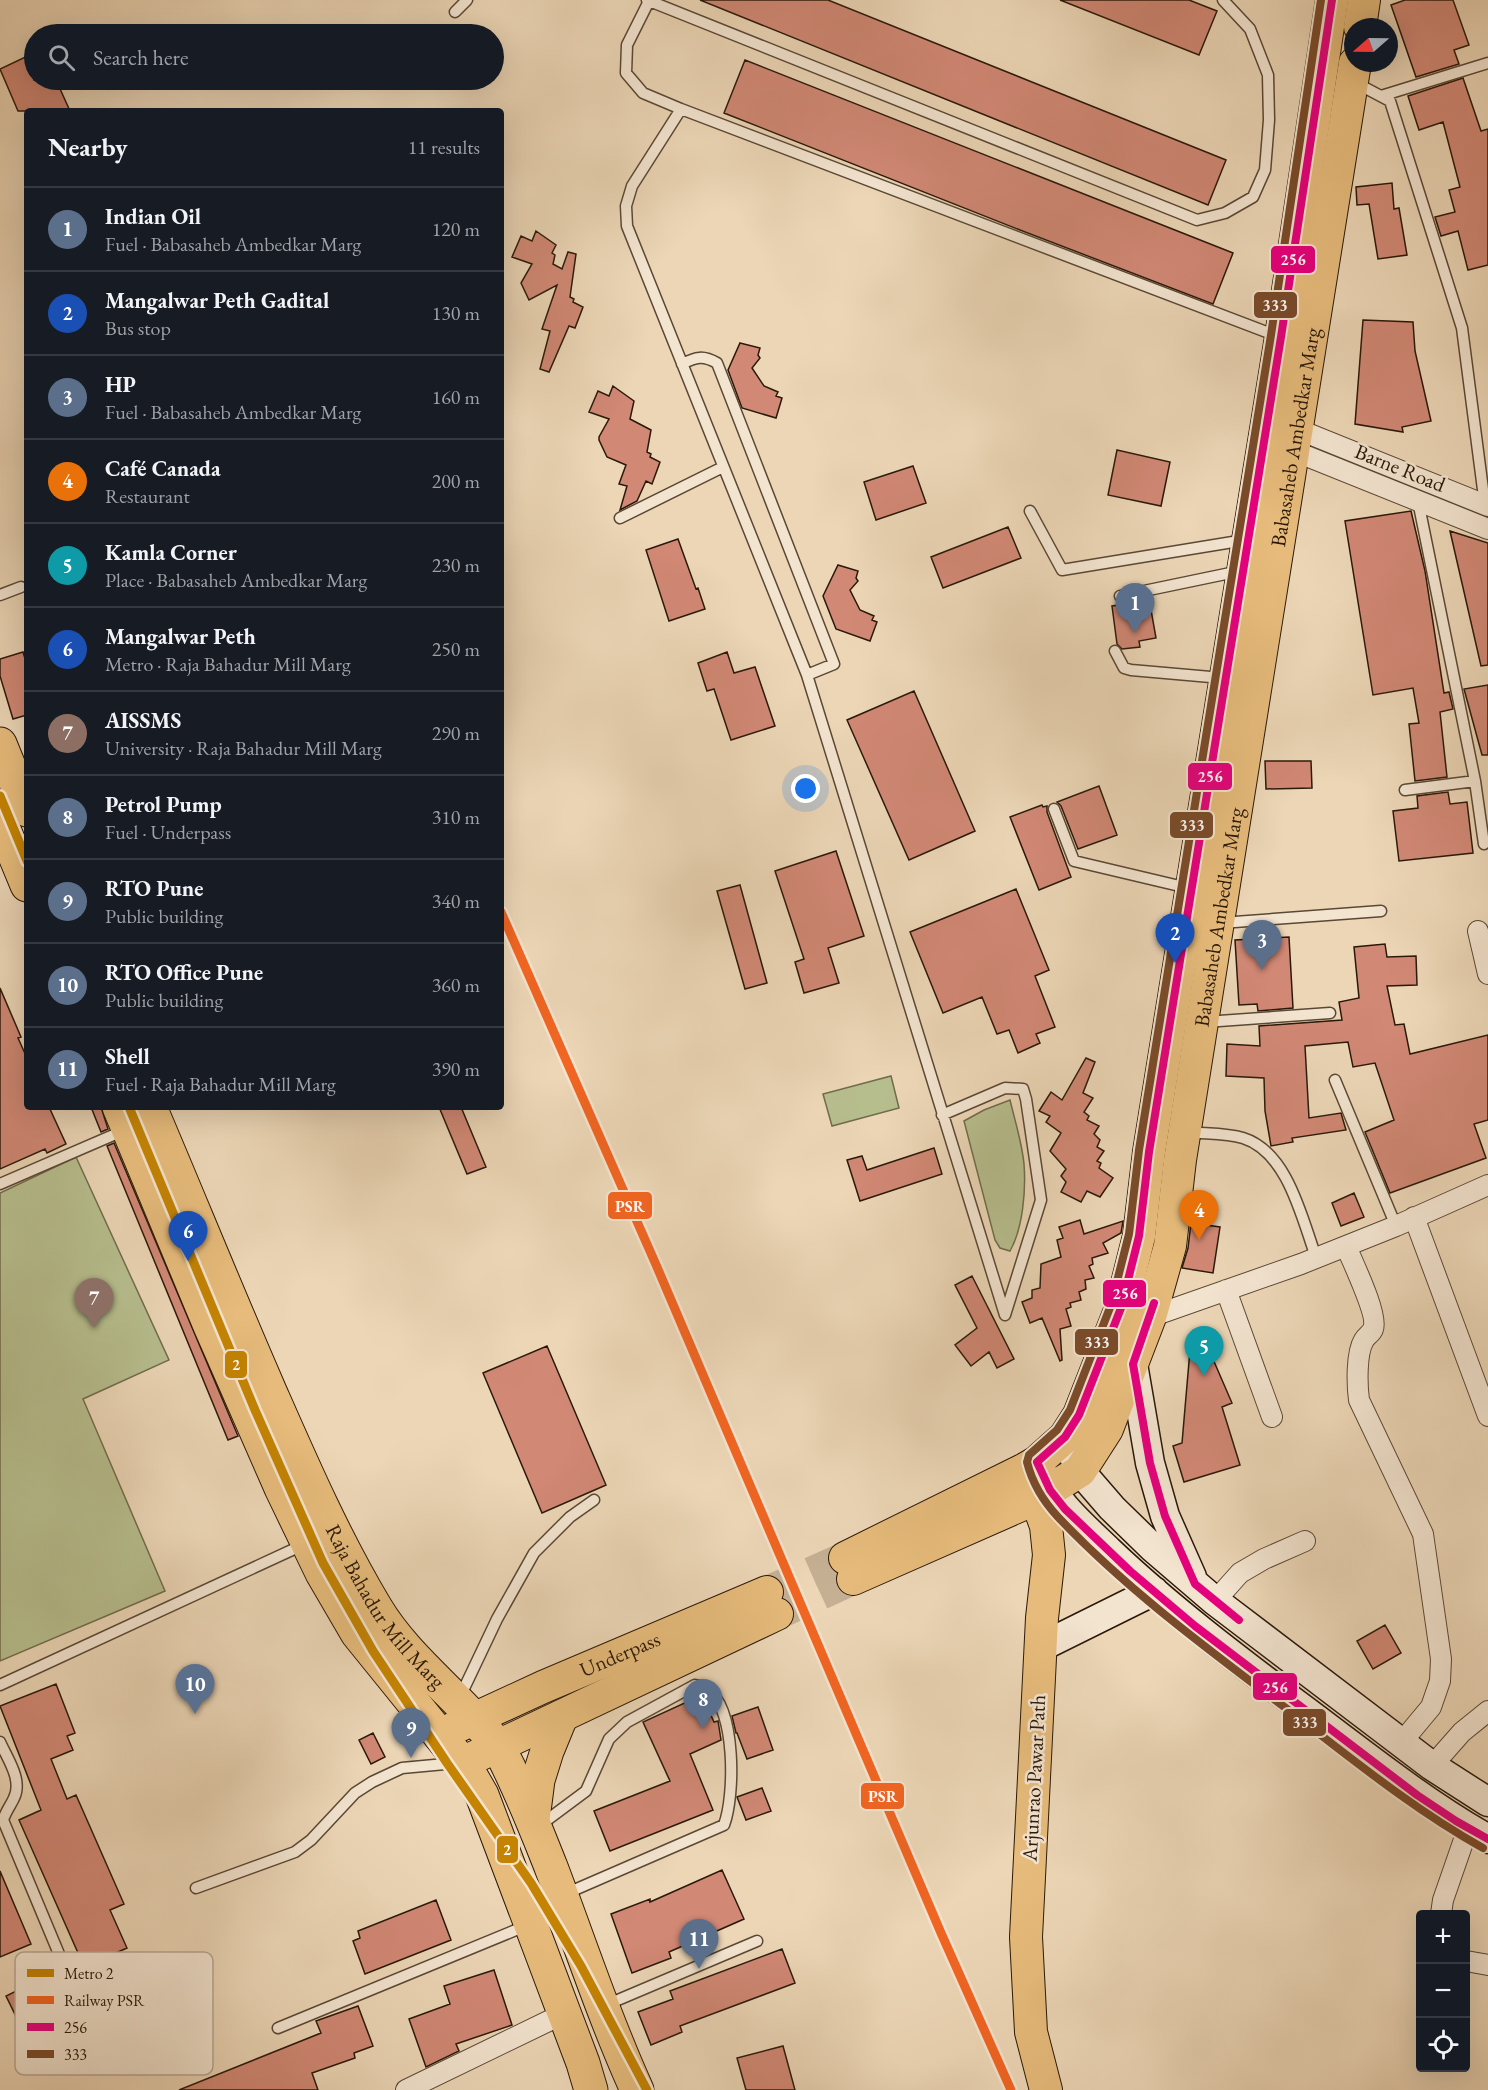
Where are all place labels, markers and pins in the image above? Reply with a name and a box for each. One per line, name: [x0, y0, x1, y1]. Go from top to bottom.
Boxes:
pin: 1: [1116, 584, 1154, 633]
pin: 2: [1156, 914, 1194, 963]
pin: 3: [1242, 920, 1282, 970]
pin: 4: [1180, 1190, 1218, 1240]
pin: 6: [168, 1212, 207, 1261]
pin: 7: [74, 1278, 113, 1328]
pin: 5: [1184, 1326, 1224, 1376]
pin: 10: [176, 1664, 214, 1714]
pin: 8: [684, 1680, 722, 1729]
pin: 9: [392, 1708, 430, 1758]
pin: 11: [680, 1920, 718, 1969]

